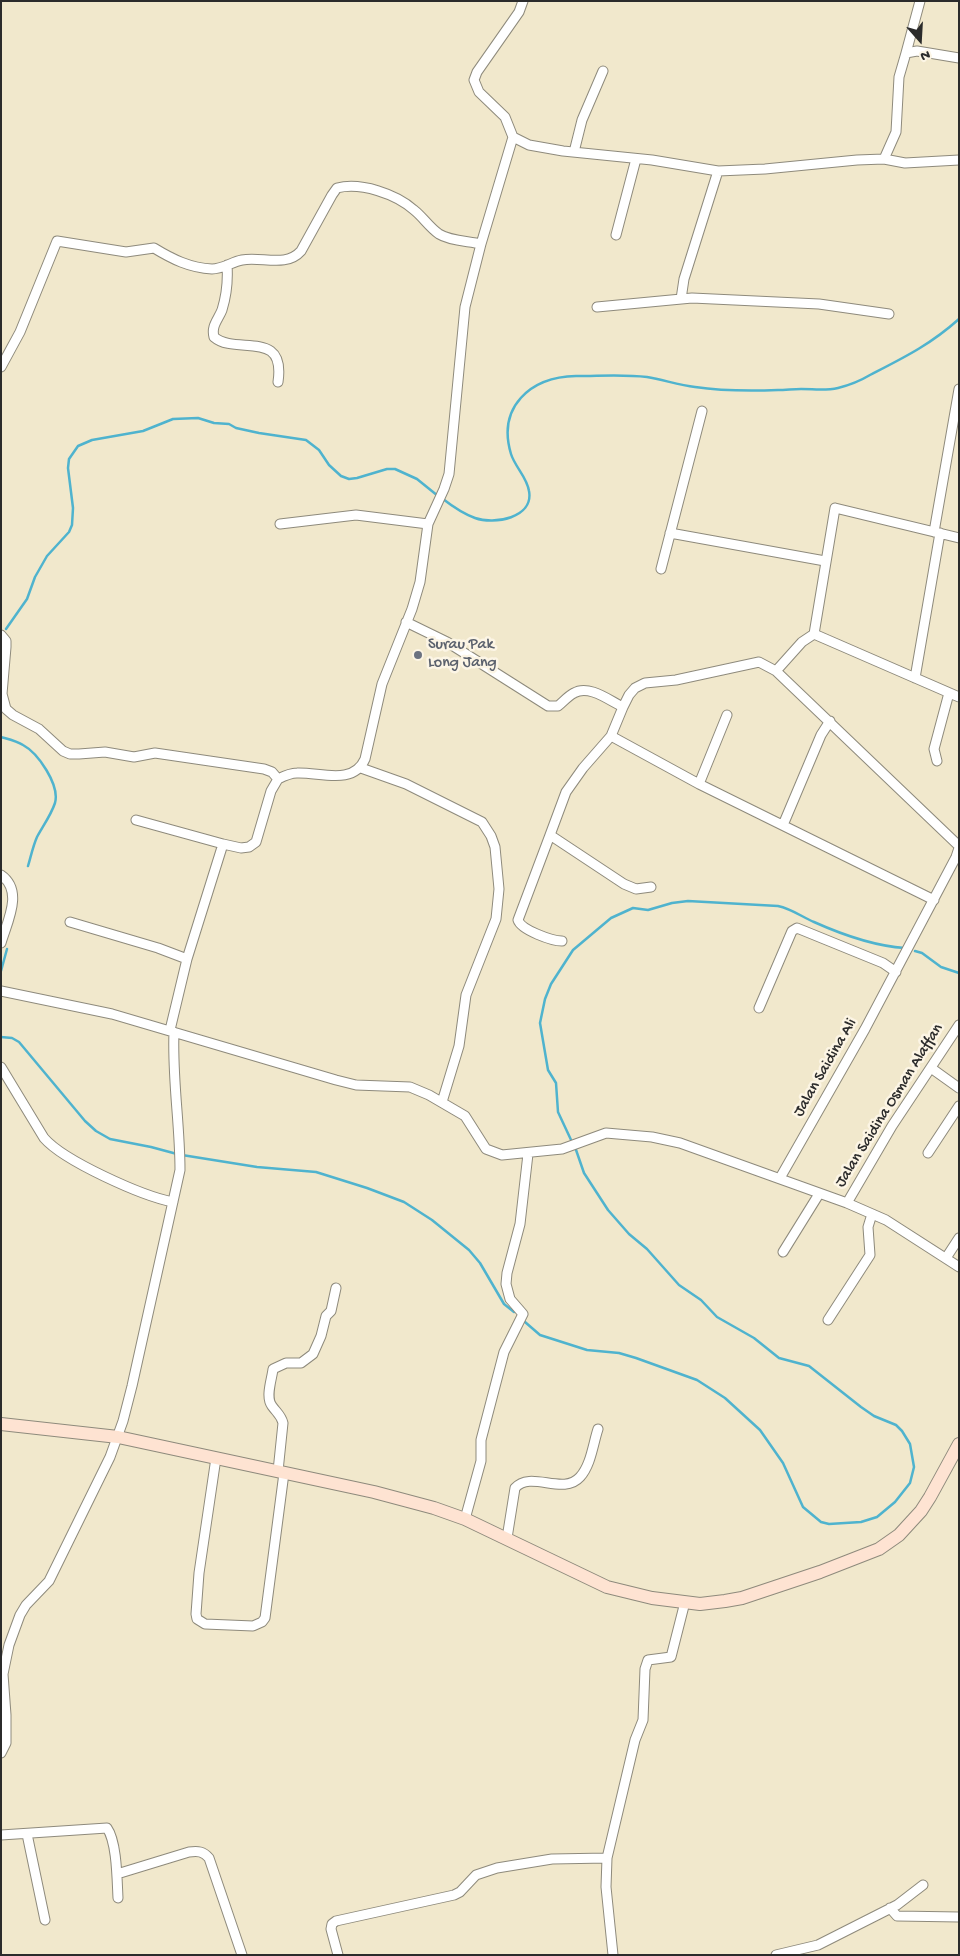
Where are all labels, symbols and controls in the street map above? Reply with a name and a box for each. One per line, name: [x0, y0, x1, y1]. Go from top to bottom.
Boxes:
north arrow: [895, 15, 945, 65]
text: N: [918, 45, 932, 64]
place label: Surau Pak Long Jang: [428, 636, 497, 674]
marker: Surau Pak Long Jang: [412, 649, 424, 661]
street label: Jalan Saidina Ali: [790, 1015, 862, 1121]
street label: Jalan Saidina Osman Alaffan: [832, 1021, 948, 1191]

